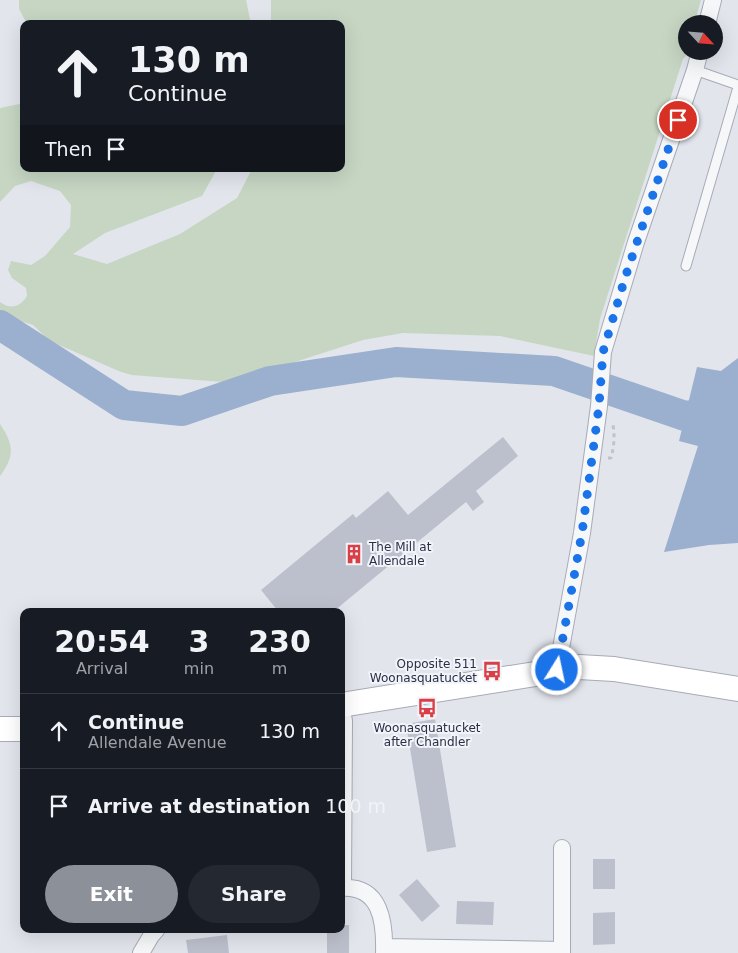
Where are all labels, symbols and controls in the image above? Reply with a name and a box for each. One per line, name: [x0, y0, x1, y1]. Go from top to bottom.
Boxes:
north arrow: [678, 15, 722, 60]
map controls: [678, 15, 723, 60]
icon: ahead: [45, 40, 110, 105]
text: 130 m: [128, 40, 250, 80]
text: Continue: [128, 81, 227, 106]
pin: [657, 99, 699, 141]
icon: arrive: [664, 106, 692, 134]
icon: arrive: [102, 135, 130, 163]
text: Then: [45, 138, 92, 160]
place label: The Mill at Allendale: [368, 540, 432, 568]
building icon: The Mill at Allendale: [343, 543, 365, 565]
text: 20:54: [54, 624, 150, 659]
text: 3: [188, 624, 209, 659]
text: 230: [248, 624, 311, 659]
position arrow: [530, 643, 582, 695]
place label: Opposite 511 Woonasquatucket: [370, 657, 477, 685]
text: Arrival: [76, 659, 128, 678]
text: min: [184, 659, 214, 678]
text: m: [272, 659, 287, 678]
bus stop icon: Opposite 511 Woonasquatucket: [481, 660, 503, 682]
bus stop icon: Woonasquatucket after Chandler: [416, 697, 438, 719]
text: Continue: [88, 711, 184, 733]
icon: ahead: [45, 717, 73, 745]
text: 130 m: [259, 720, 320, 742]
place label: Woonasquatucket after Chandler: [373, 721, 481, 749]
text: Allendale Avenue: [88, 733, 227, 752]
icon: arrive: [45, 792, 73, 820]
text: Arrive at destination: [88, 795, 310, 817]
text: 100 m: [325, 795, 386, 817]
button: Exit: [45, 865, 178, 923]
button: Share: [188, 865, 320, 923]

